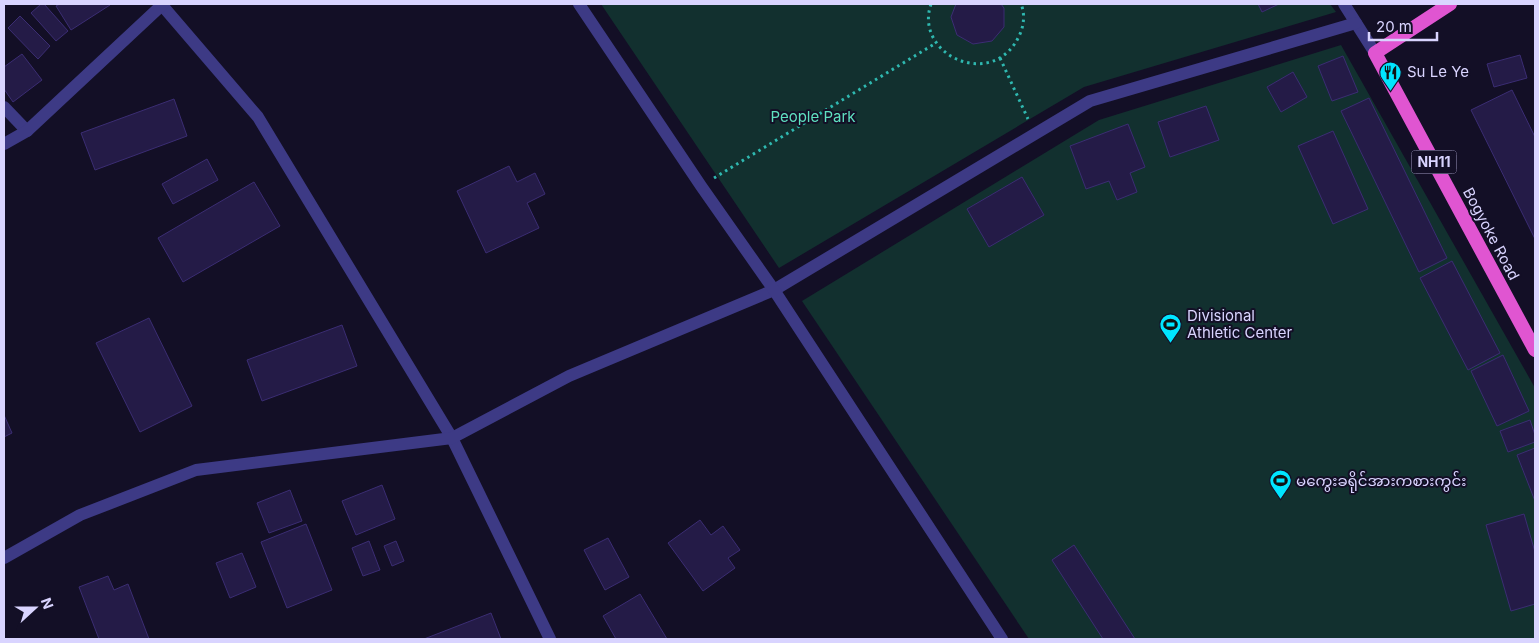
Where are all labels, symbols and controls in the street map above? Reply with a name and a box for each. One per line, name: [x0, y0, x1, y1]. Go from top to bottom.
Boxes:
scale bar: [1369, 10, 1436, 42]
text: 20 m: [1376, 17, 1412, 36]
restaurant icon: Su Le Ye: [1379, 60, 1403, 91]
place label: Su Le Ye: [1407, 62, 1469, 81]
park label: People Park: [770, 107, 856, 126]
road number: NH11: [1412, 150, 1456, 173]
street label: Bogyoke Road: [1459, 184, 1524, 283]
place label: Divisional Athletic Center: [1187, 306, 1293, 342]
sports icon: Divisional Athletic Center: [1159, 313, 1183, 344]
sports icon: မကွေးခရိုင်အားကစားကွင်း: [1268, 469, 1292, 500]
place label: မကွေးခရိုင်အားကစားကွင်း: [1296, 471, 1466, 493]
north arrow: [10, 583, 60, 633]
text: N: [38, 595, 57, 611]

